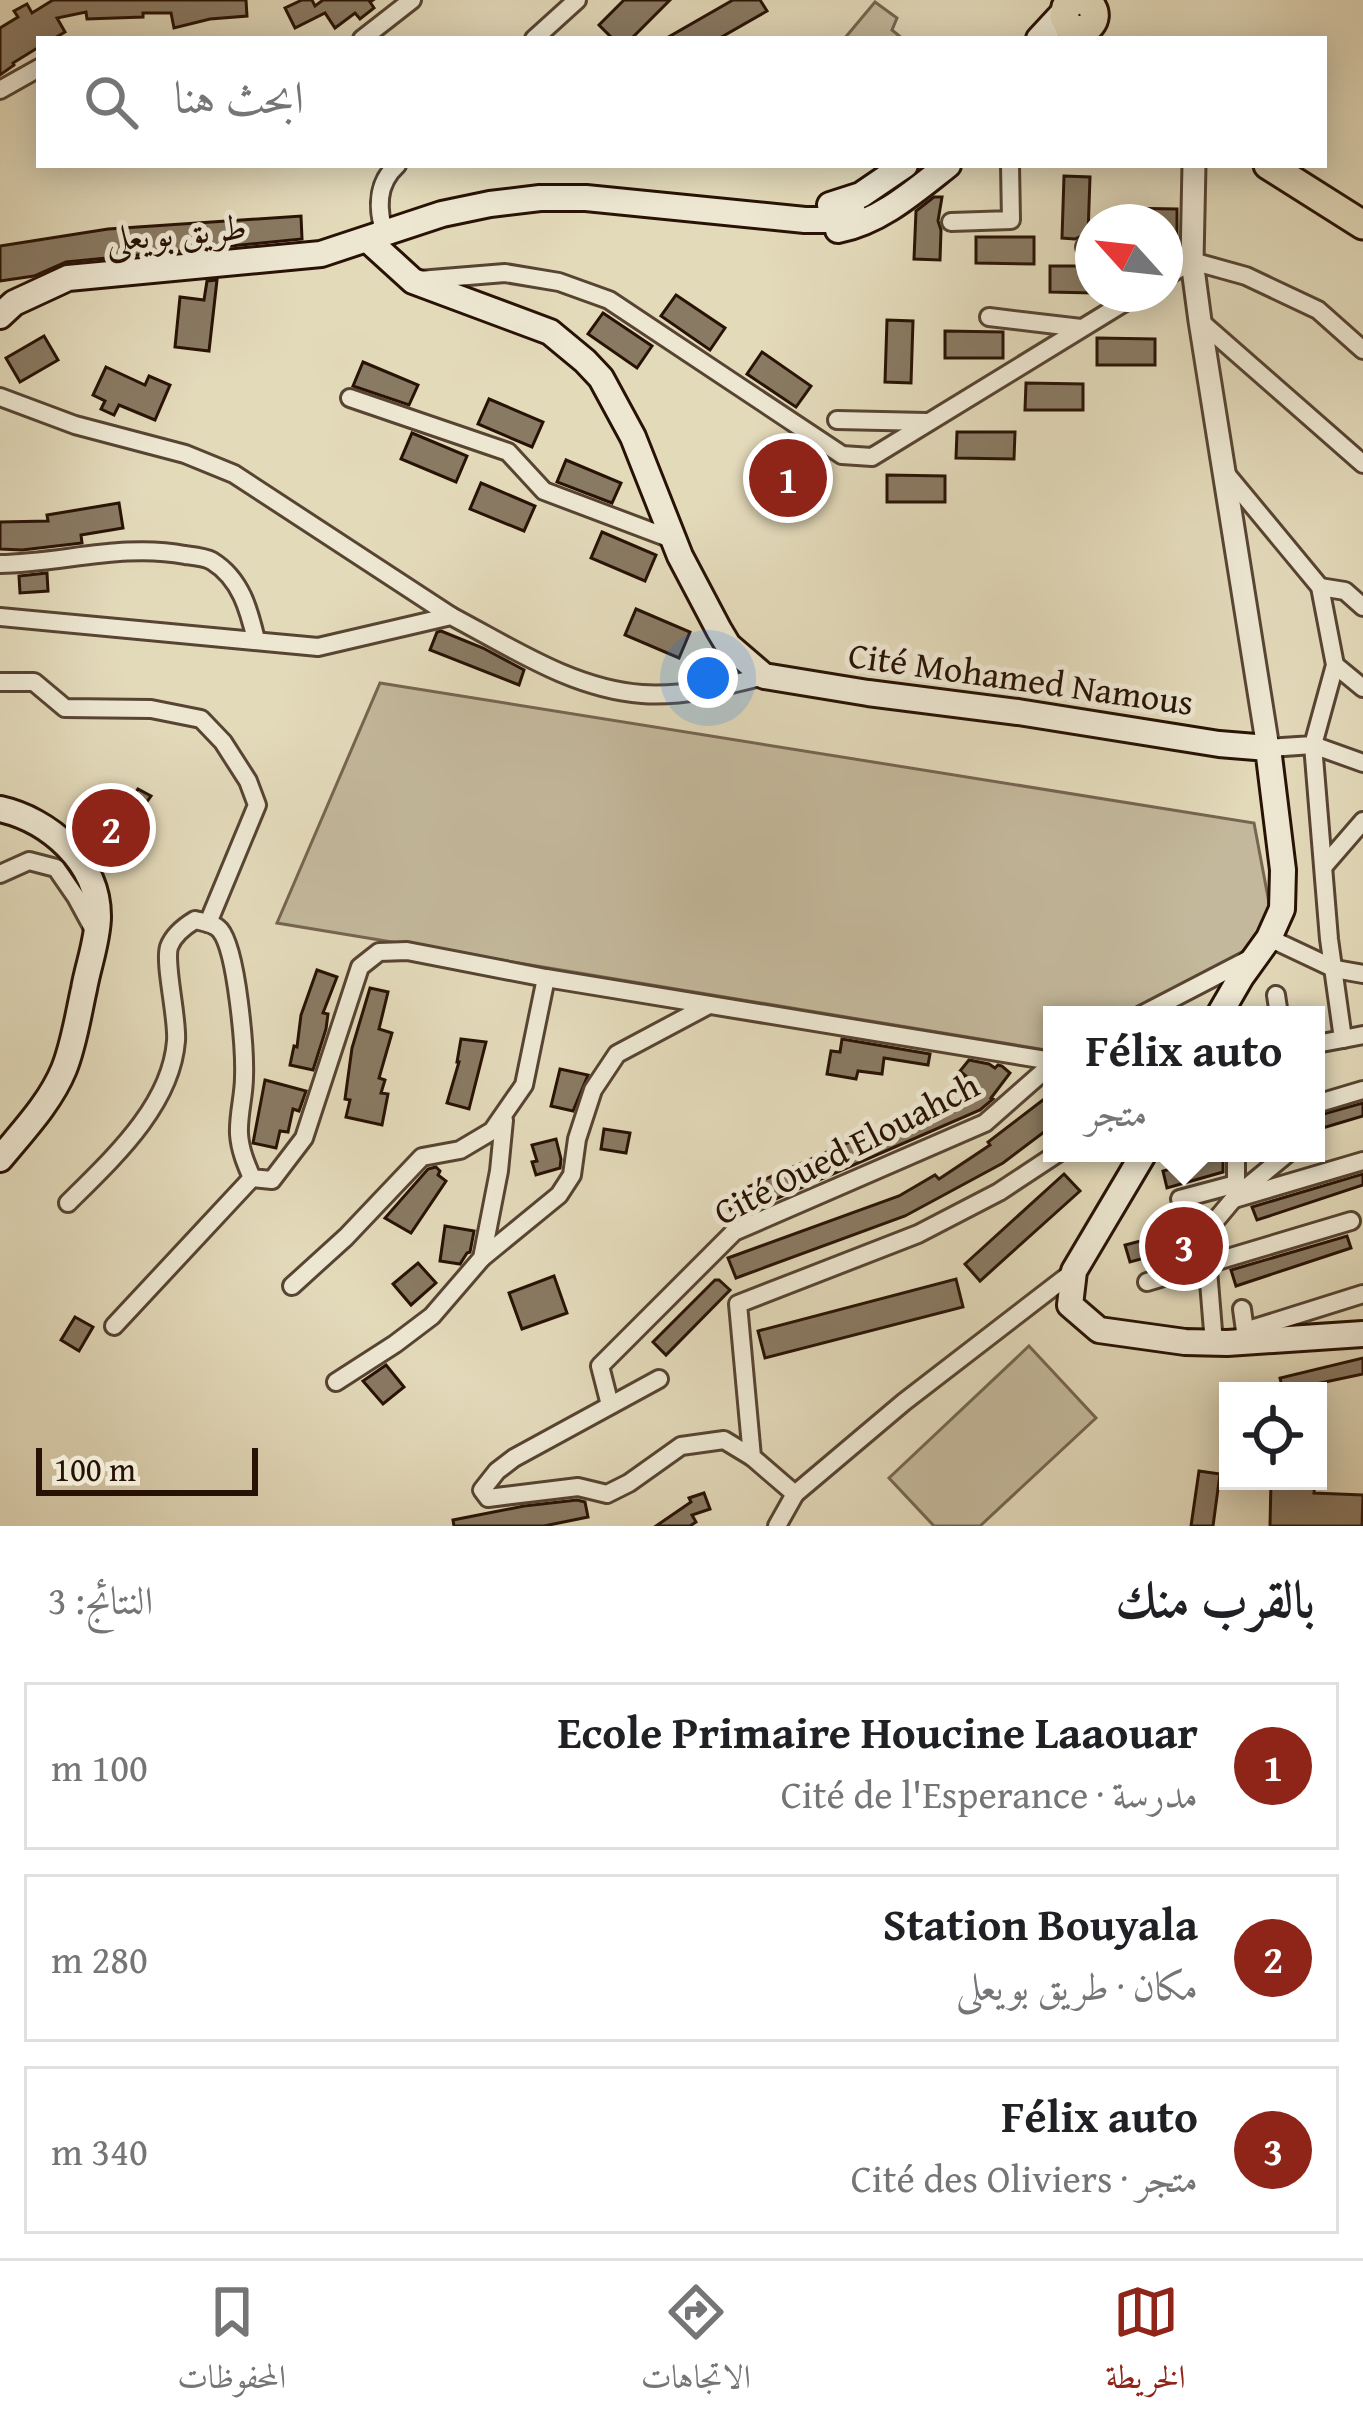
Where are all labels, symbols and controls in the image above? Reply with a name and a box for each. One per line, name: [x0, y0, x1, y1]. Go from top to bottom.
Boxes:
search box: [36, 36, 1327, 168]
text: ابحث هنا: [174, 64, 304, 129]
icon: search: [78, 69, 144, 135]
street label: طريق بويعلى: [103, 199, 249, 265]
north arrow: [1075, 204, 1183, 312]
pin: 1: [749, 433, 827, 523]
street label: Cité Mohamed Namous: [845, 627, 1197, 728]
your location: [678, 648, 738, 708]
pin: 2: [72, 783, 150, 873]
popup: [1043, 1006, 1325, 1162]
text: Félix auto: [1086, 1017, 1282, 1082]
street label: Cité Oued Elouahch: [704, 1058, 988, 1237]
text: متجر: [1086, 1083, 1147, 1140]
pin: 3: [1145, 1201, 1223, 1291]
map controls: [1219, 1382, 1327, 1490]
button: locate: [1219, 1382, 1327, 1490]
scale bar: [36, 1442, 258, 1495]
text: 100 m: [54, 1445, 136, 1493]
text: بالقرب منك: [1115, 1561, 1315, 1636]
text: النتائج: 3: [48, 1571, 153, 1628]
text: Ecole Primaire Houcine Laaouar: [558, 1699, 1198, 1764]
text: 100 m: [51, 1738, 148, 1795]
text: 1: [1263, 1738, 1283, 1795]
text: مدرسة · Cité de l'Esperance: [781, 1765, 1198, 1822]
text: Station Bouyala: [883, 1891, 1198, 1956]
text: 280 m: [51, 1930, 148, 1987]
text: 2: [1263, 1930, 1283, 1987]
text: مكان · طريق بويعلى: [956, 1957, 1198, 2014]
text: Félix auto: [1001, 2083, 1198, 2148]
text: 340 m: [51, 2122, 148, 2179]
text: 3: [1263, 2122, 1283, 2179]
text: متجر · Cité des Oliviers: [851, 2149, 1198, 2206]
tab: المحفوظات: [177, 2279, 286, 2409]
tab: الاتجاهات: [641, 2279, 751, 2409]
tab: الخريطة: [1105, 2279, 1186, 2409]

